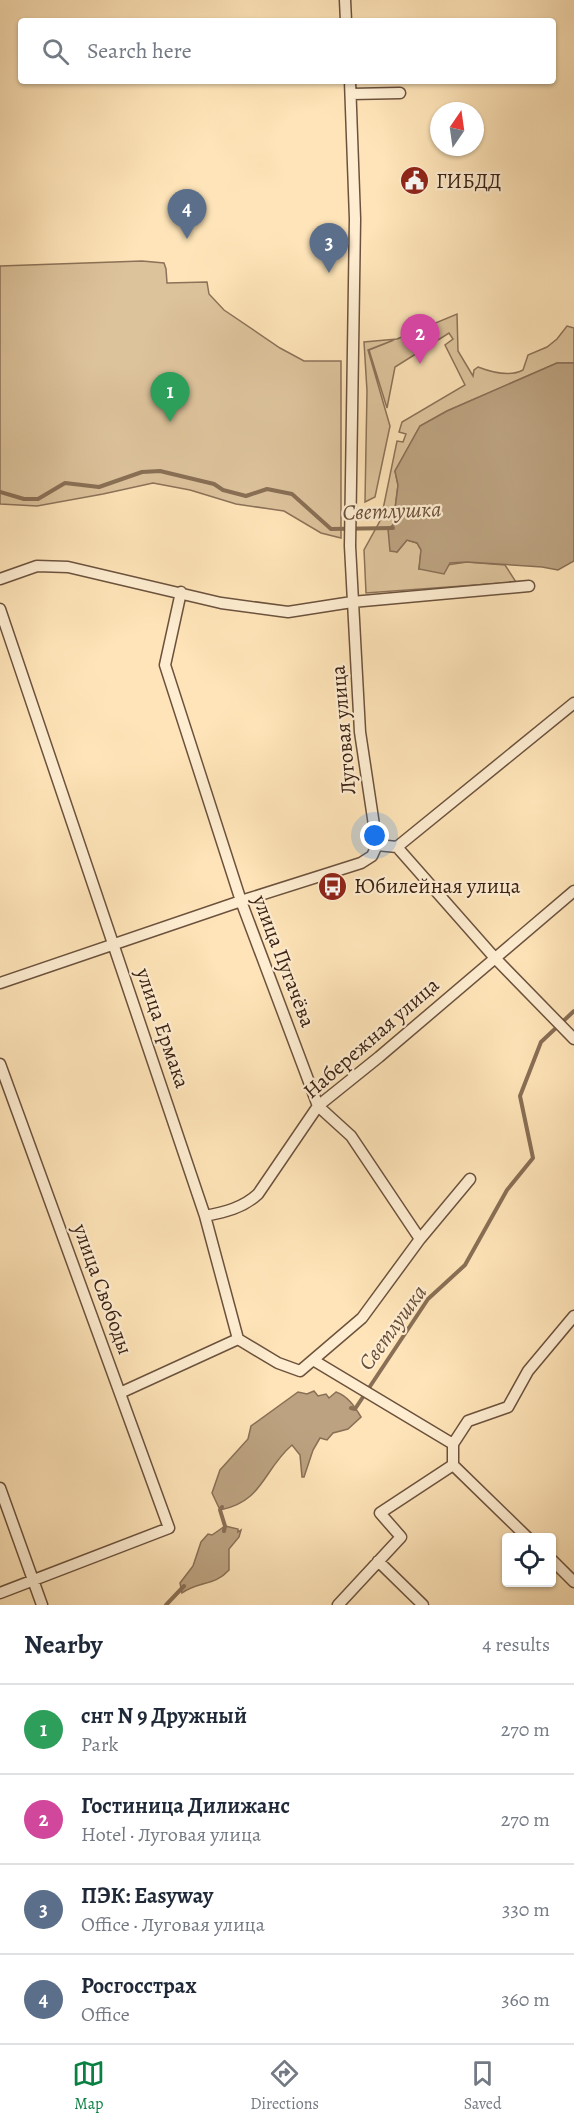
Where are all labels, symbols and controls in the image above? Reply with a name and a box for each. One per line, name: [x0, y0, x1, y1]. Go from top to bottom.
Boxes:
search box: [18, 18, 556, 84]
icon: search: [39, 35, 72, 68]
text: Search here: [87, 36, 192, 66]
north arrow: [430, 102, 484, 156]
public building icon: ГИБДД: [399, 165, 431, 197]
place label: ГИБДД: [436, 167, 502, 195]
pin: 4: [168, 190, 207, 239]
pin: 3: [310, 224, 348, 273]
pin: 2: [400, 314, 440, 364]
pin: 1: [150, 372, 190, 422]
water label: Светлушка: [342, 494, 442, 528]
street label: Луговая улица: [323, 664, 363, 796]
your location: [360, 821, 389, 850]
bus stop icon: Юбилейная улица: [317, 870, 349, 902]
place label: Юбилейная улица: [354, 872, 521, 900]
street label: улица Пугачёва: [246, 890, 322, 1031]
street label: улица Ермака: [129, 963, 197, 1092]
street label: Набережная улица: [297, 971, 445, 1105]
street label: улица Свободы: [66, 1219, 140, 1358]
water label: Светлушка: [352, 1279, 434, 1376]
map controls: [502, 1533, 556, 1587]
button: locate: [502, 1533, 556, 1587]
text: Nearby: [24, 1627, 103, 1662]
text: 4 results: [482, 1631, 550, 1658]
text: снт N 9 Дружный: [81, 1701, 247, 1731]
text: 1: [40, 1716, 47, 1743]
text: 270 m: [501, 1716, 550, 1743]
text: Park: [81, 1731, 119, 1758]
text: Гостиница Дилижанс: [81, 1791, 290, 1821]
text: 2: [39, 1806, 48, 1833]
text: 270 m: [501, 1806, 550, 1833]
text: Hotel · Луговая улица: [81, 1821, 261, 1848]
text: ПЭК: Easyway: [81, 1881, 213, 1911]
text: 3: [39, 1896, 48, 1923]
text: 330 m: [502, 1896, 550, 1923]
text: Office · Луговая улица: [81, 1911, 265, 1938]
text: Росгосстрах: [81, 1971, 197, 2001]
text: 4: [39, 1986, 48, 2013]
text: 360 m: [501, 1986, 550, 2013]
text: Office: [81, 2001, 130, 2028]
tab: Map: [72, 2057, 105, 2115]
tab: Directions: [250, 2057, 319, 2115]
tab: Saved: [464, 2057, 502, 2115]

